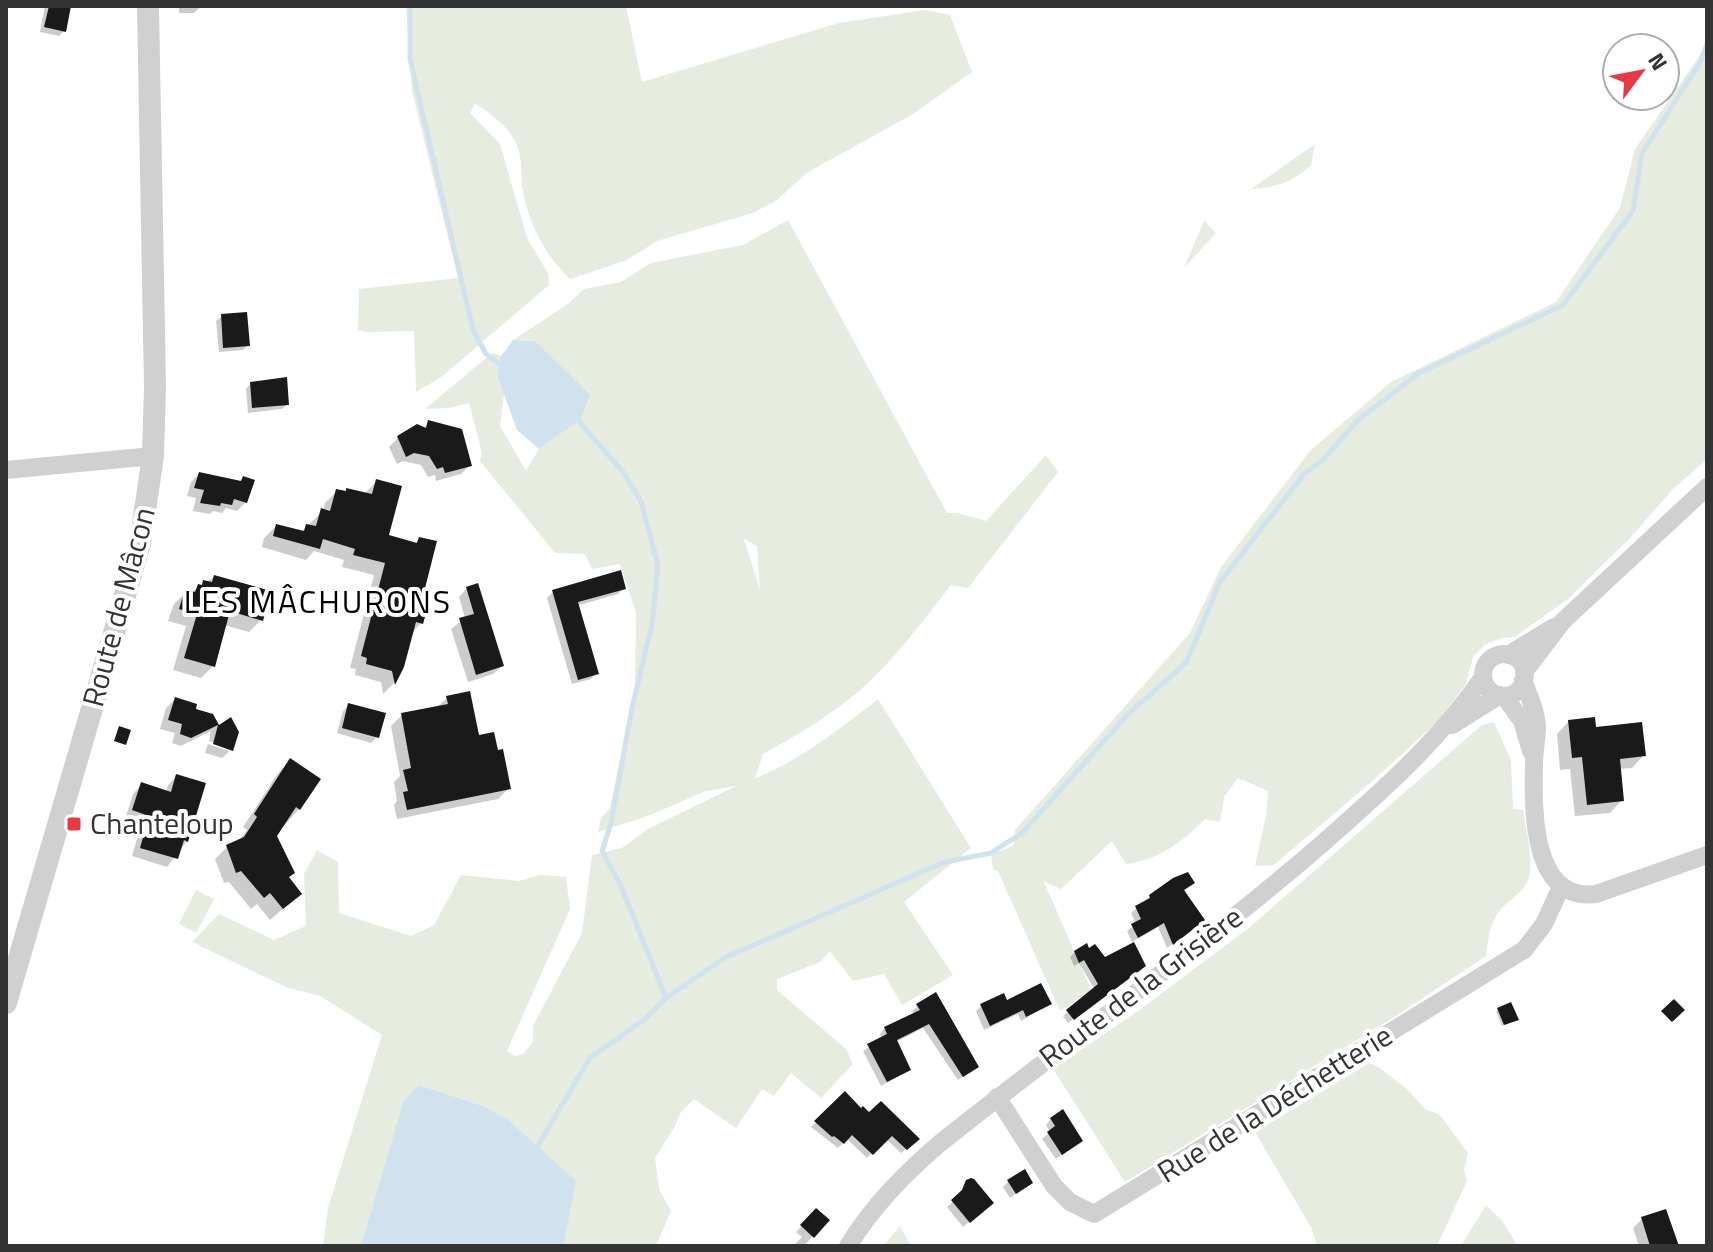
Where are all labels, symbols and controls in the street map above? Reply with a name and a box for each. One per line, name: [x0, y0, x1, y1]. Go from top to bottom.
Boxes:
north arrow: [1601, 32, 1681, 112]
text: N: [1640, 46, 1676, 77]
street label: Route de Mâcon: [69, 502, 167, 712]
district label: LES MÂCHURONS: [184, 577, 452, 625]
place label: Chanteloup: [90, 800, 234, 846]
marker: Chanteloup: [65, 815, 83, 833]
street label: Route de la Grisière: [1029, 894, 1252, 1078]
street label: Rue de la Déchetterie: [1148, 1012, 1401, 1194]

